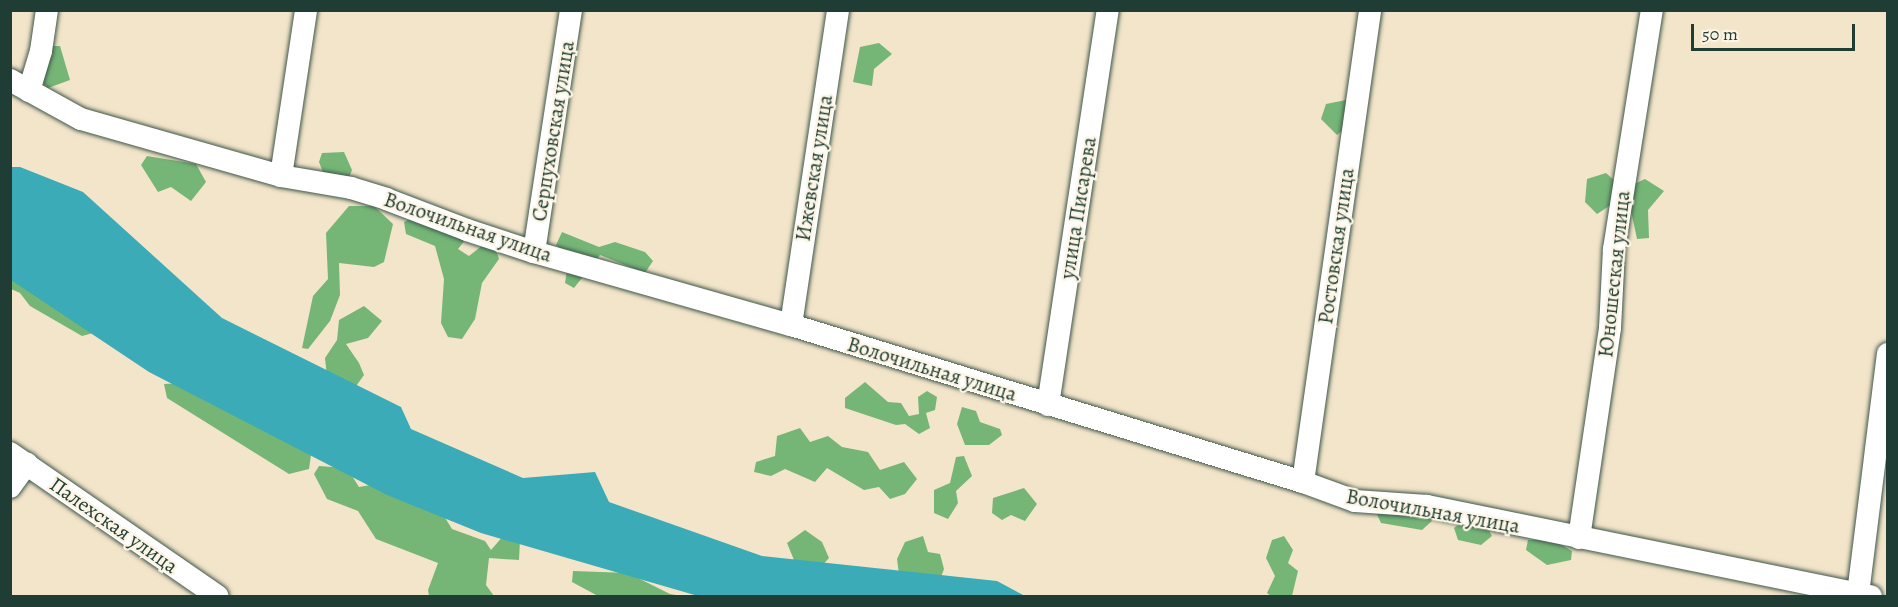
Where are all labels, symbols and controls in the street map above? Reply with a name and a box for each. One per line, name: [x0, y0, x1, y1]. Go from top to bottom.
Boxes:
scale bar: [1694, 12, 1858, 50]
text: 50 m: [1702, 22, 1738, 46]
street label: Серпуховская улица: [526, 39, 580, 223]
street label: Ижевская улица: [790, 93, 838, 243]
street label: улица Писарева: [1054, 135, 1102, 281]
street label: Ростовская улица: [1313, 166, 1359, 326]
street label: Волочильная улица: [381, 186, 555, 268]
street label: Юношеская улица: [1593, 189, 1635, 359]
street label: Волочильная улица: [844, 331, 1020, 407]
street label: Палехская улица: [45, 471, 183, 579]
street label: Волочильная улица: [1344, 483, 1522, 539]

